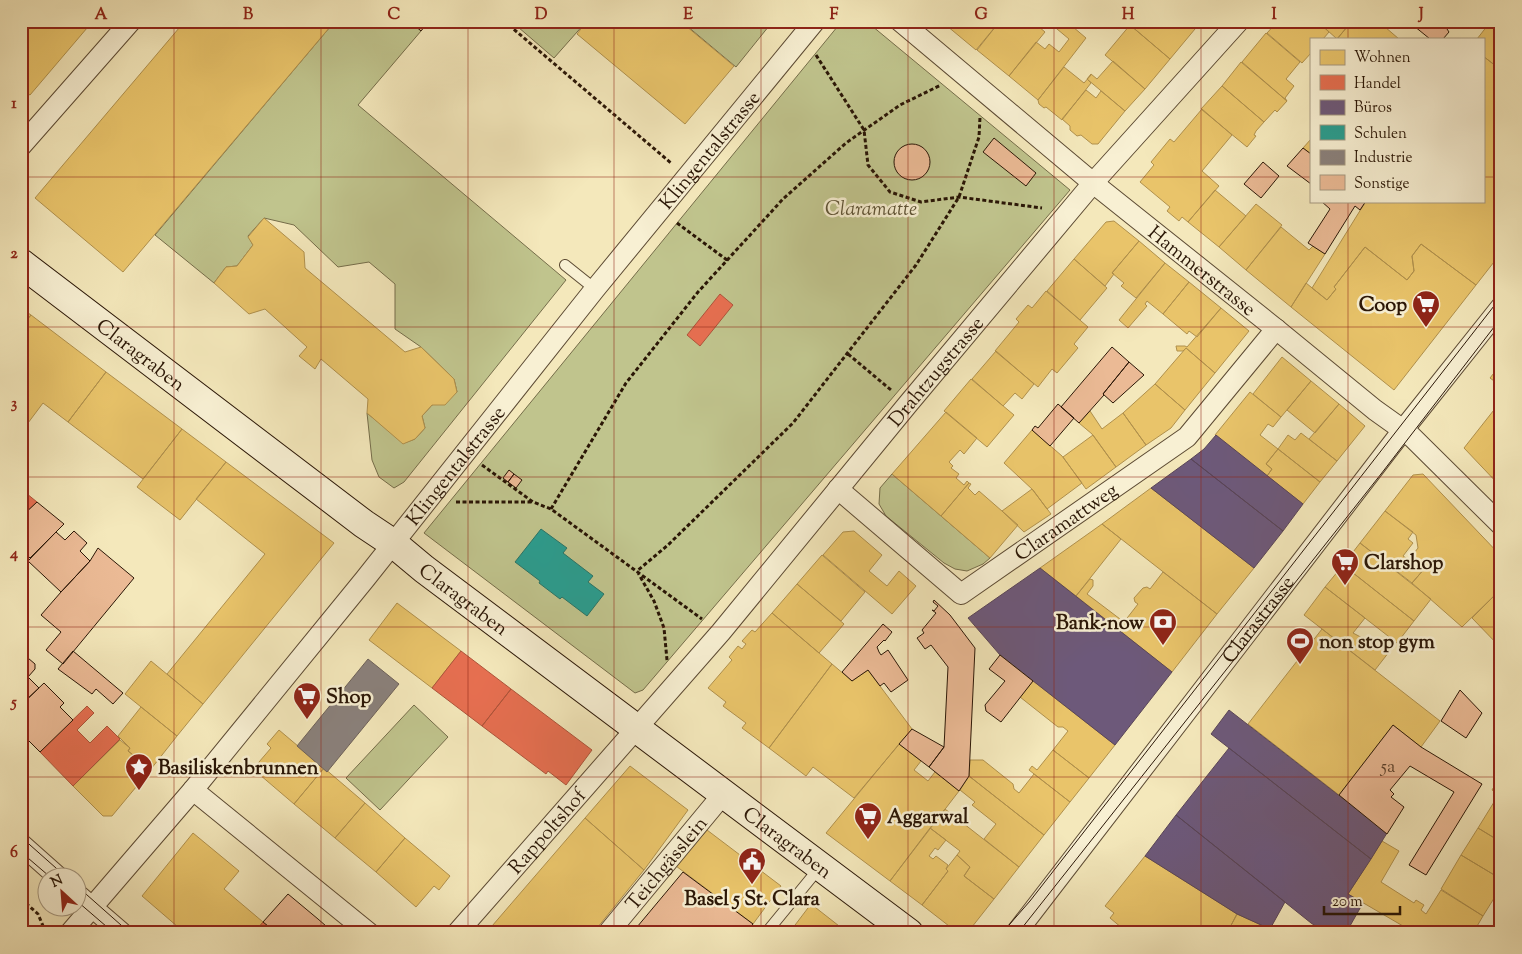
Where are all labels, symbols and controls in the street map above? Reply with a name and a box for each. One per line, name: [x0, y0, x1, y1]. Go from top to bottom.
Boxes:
text: A: [95, 4, 108, 27]
text: B: [243, 4, 253, 27]
text: C: [388, 4, 401, 27]
text: D: [535, 4, 548, 27]
text: E: [683, 4, 693, 27]
text: F: [830, 4, 839, 27]
text: G: [974, 4, 988, 27]
text: H: [1122, 4, 1135, 27]
text: I: [1271, 4, 1277, 27]
text: J: [1417, 4, 1424, 27]
legend: [1310, 38, 1484, 202]
text: Wohnen: [1354, 48, 1411, 69]
text: Handel: [1354, 74, 1401, 95]
street label: Klingentalstrasse: [654, 86, 769, 217]
text: 1: [11, 93, 17, 116]
text: Büros: [1354, 98, 1392, 119]
text: Schulen: [1354, 124, 1407, 145]
text: Industrie: [1354, 148, 1412, 169]
text: Sonstige: [1354, 174, 1409, 195]
park label: Claramatte: [825, 196, 917, 225]
street label: Hammerstrasse: [1141, 220, 1261, 325]
text: 2: [10, 243, 18, 266]
supermarket icon: Coop: [1411, 289, 1441, 328]
place label: Coop: [1359, 292, 1407, 321]
street label: Drahtzugstrasse: [883, 311, 992, 434]
street label: Claragraben: [89, 313, 191, 400]
text: 3: [11, 393, 18, 416]
street label: Klingentalstrasse: [400, 401, 514, 533]
street label: Claramattweg: [1009, 477, 1125, 570]
text: 4: [9, 543, 18, 566]
supermarket icon: Clarshop: [1330, 547, 1360, 586]
place label: Clarshop: [1364, 550, 1443, 579]
street label: Claragraben: [411, 558, 513, 644]
street label: Clarastrasse: [1216, 571, 1303, 671]
bank icon: Bank-now: [1148, 607, 1178, 646]
place label: Bank-now: [1056, 610, 1144, 639]
sports icon: non stop gym: [1285, 626, 1315, 665]
place label: non stop gym: [1319, 629, 1435, 658]
supermarket icon: Shop: [292, 681, 322, 720]
place label: Shop: [326, 684, 371, 713]
text: 5: [9, 692, 17, 715]
place icon: Basiliskenbrunnen: [124, 752, 154, 791]
place label: Basiliskenbrunnen: [158, 755, 319, 784]
house number: 5a: [1380, 755, 1395, 781]
street label: Rappoltshof: [503, 782, 595, 882]
street label: Claragraben: [735, 801, 837, 887]
supermarket icon: Aggarwal: [853, 801, 883, 840]
place label: Aggarwal: [887, 804, 969, 833]
street label: Teichgässlein: [620, 811, 716, 918]
text: 6: [10, 842, 18, 865]
public building icon: Basel 5 St. Clara: [737, 846, 767, 885]
north arrow: [38, 866, 88, 916]
text: N: [48, 871, 67, 894]
scale bar: [1324, 884, 1401, 916]
place label: Basel 5 St. Clara: [684, 886, 820, 915]
text: 20 m: [1332, 892, 1363, 913]

